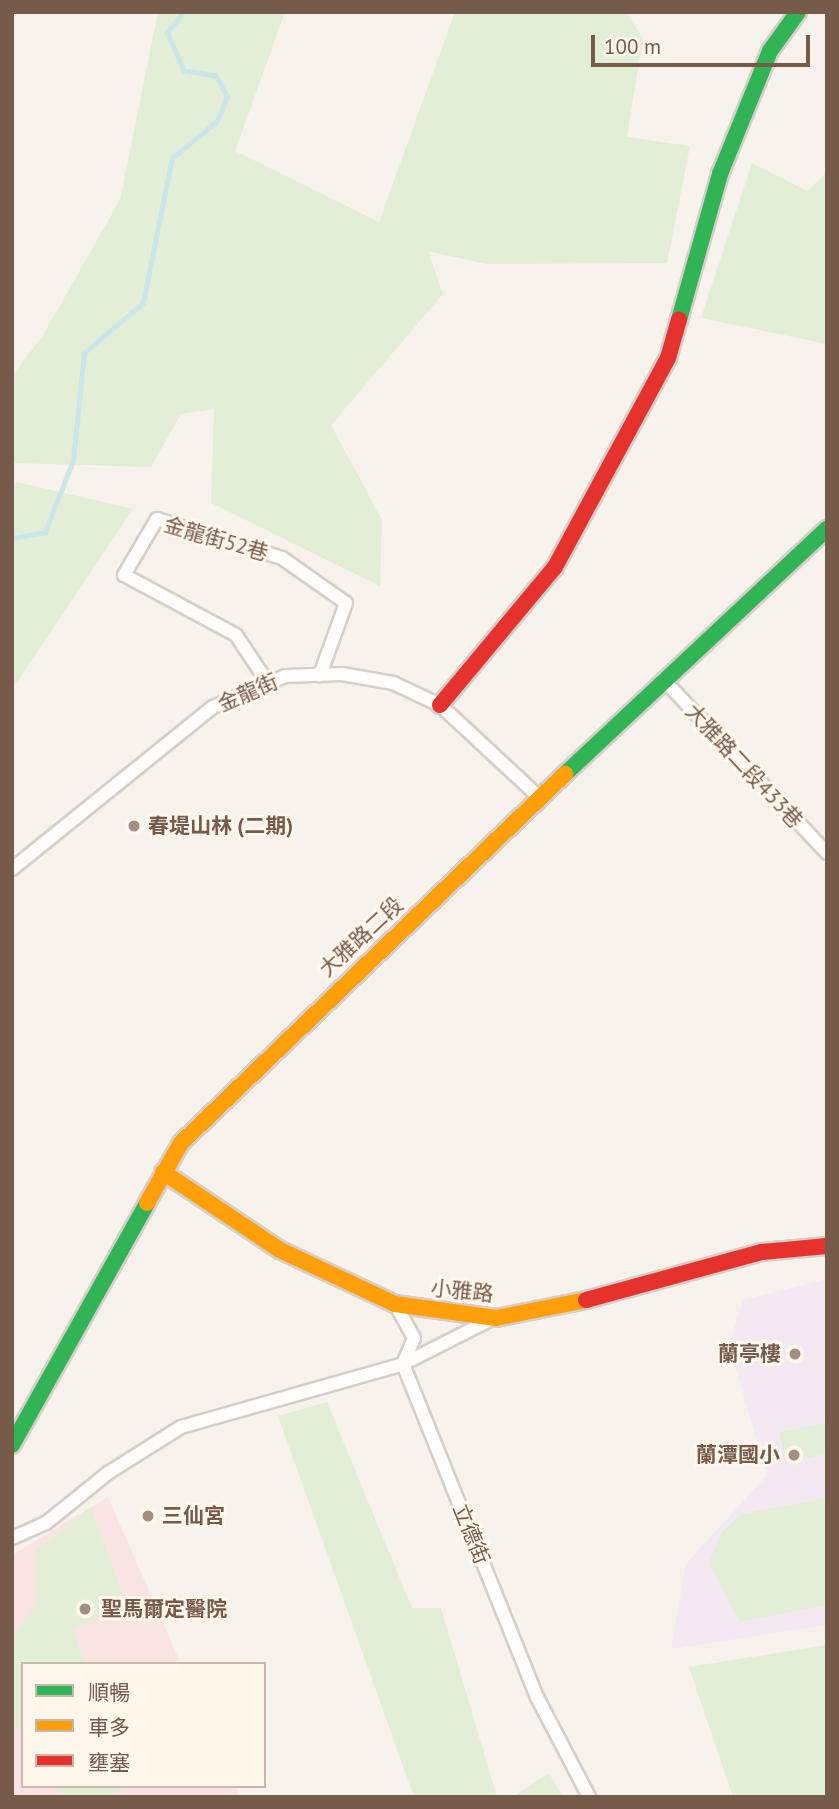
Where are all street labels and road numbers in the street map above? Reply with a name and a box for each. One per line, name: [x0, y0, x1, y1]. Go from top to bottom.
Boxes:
street label: 金龍街52巷: [161, 512, 271, 566]
street label: 金龍街: [214, 669, 282, 717]
street label: 大雅路二段433巷: [680, 699, 808, 833]
street label: 大雅路二段: [314, 892, 408, 982]
street label: 小雅路: [429, 1275, 495, 1307]
street label: 立德街: [448, 1500, 494, 1568]

